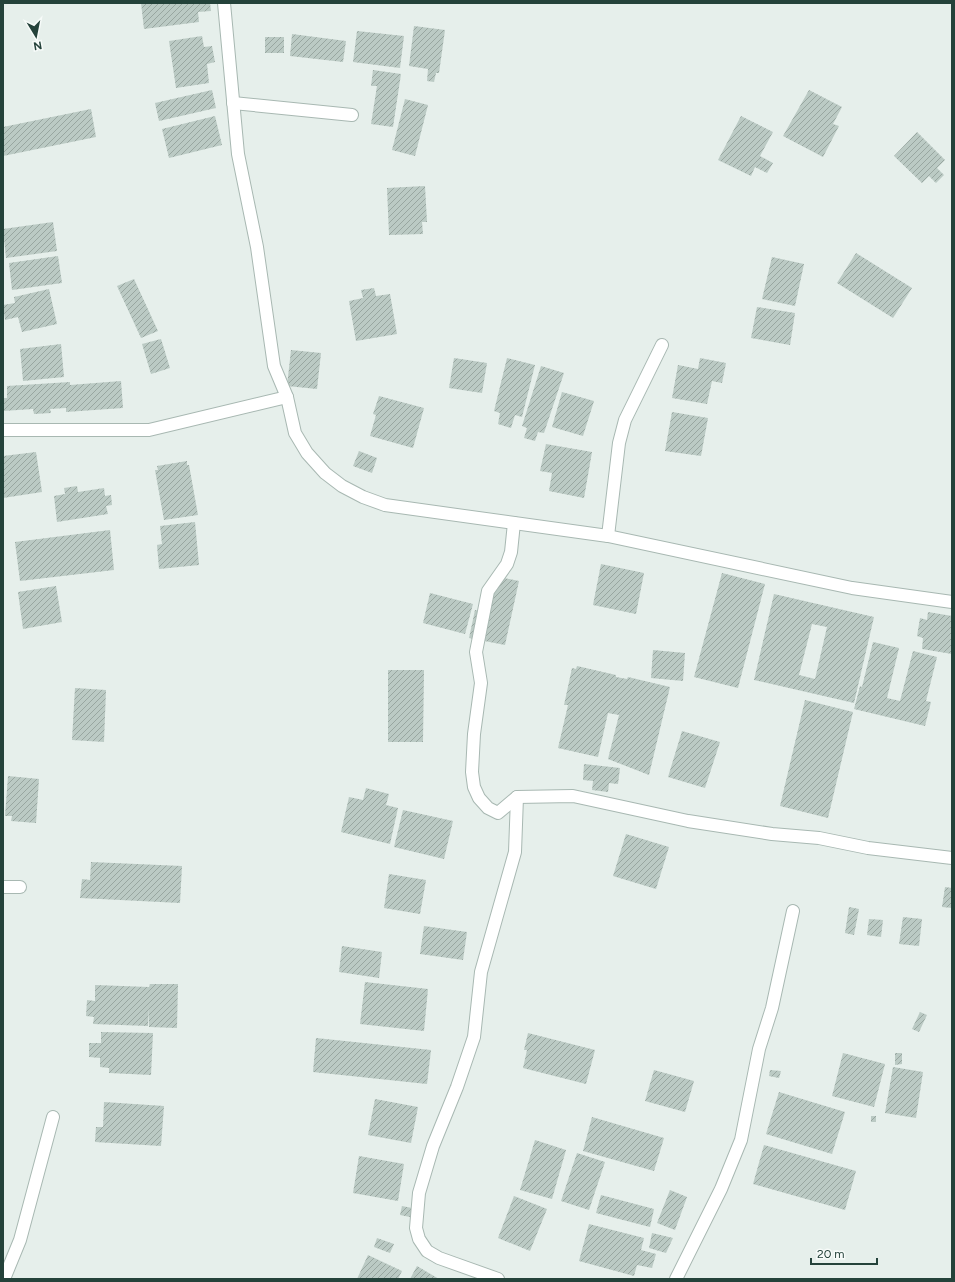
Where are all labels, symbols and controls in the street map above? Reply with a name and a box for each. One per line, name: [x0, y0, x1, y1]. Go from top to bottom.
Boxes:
north arrow: [16, 16, 56, 56]
text: N: [32, 38, 43, 52]
scale bar: [811, 1240, 877, 1266]
text: 20 m: [817, 1247, 845, 1261]

